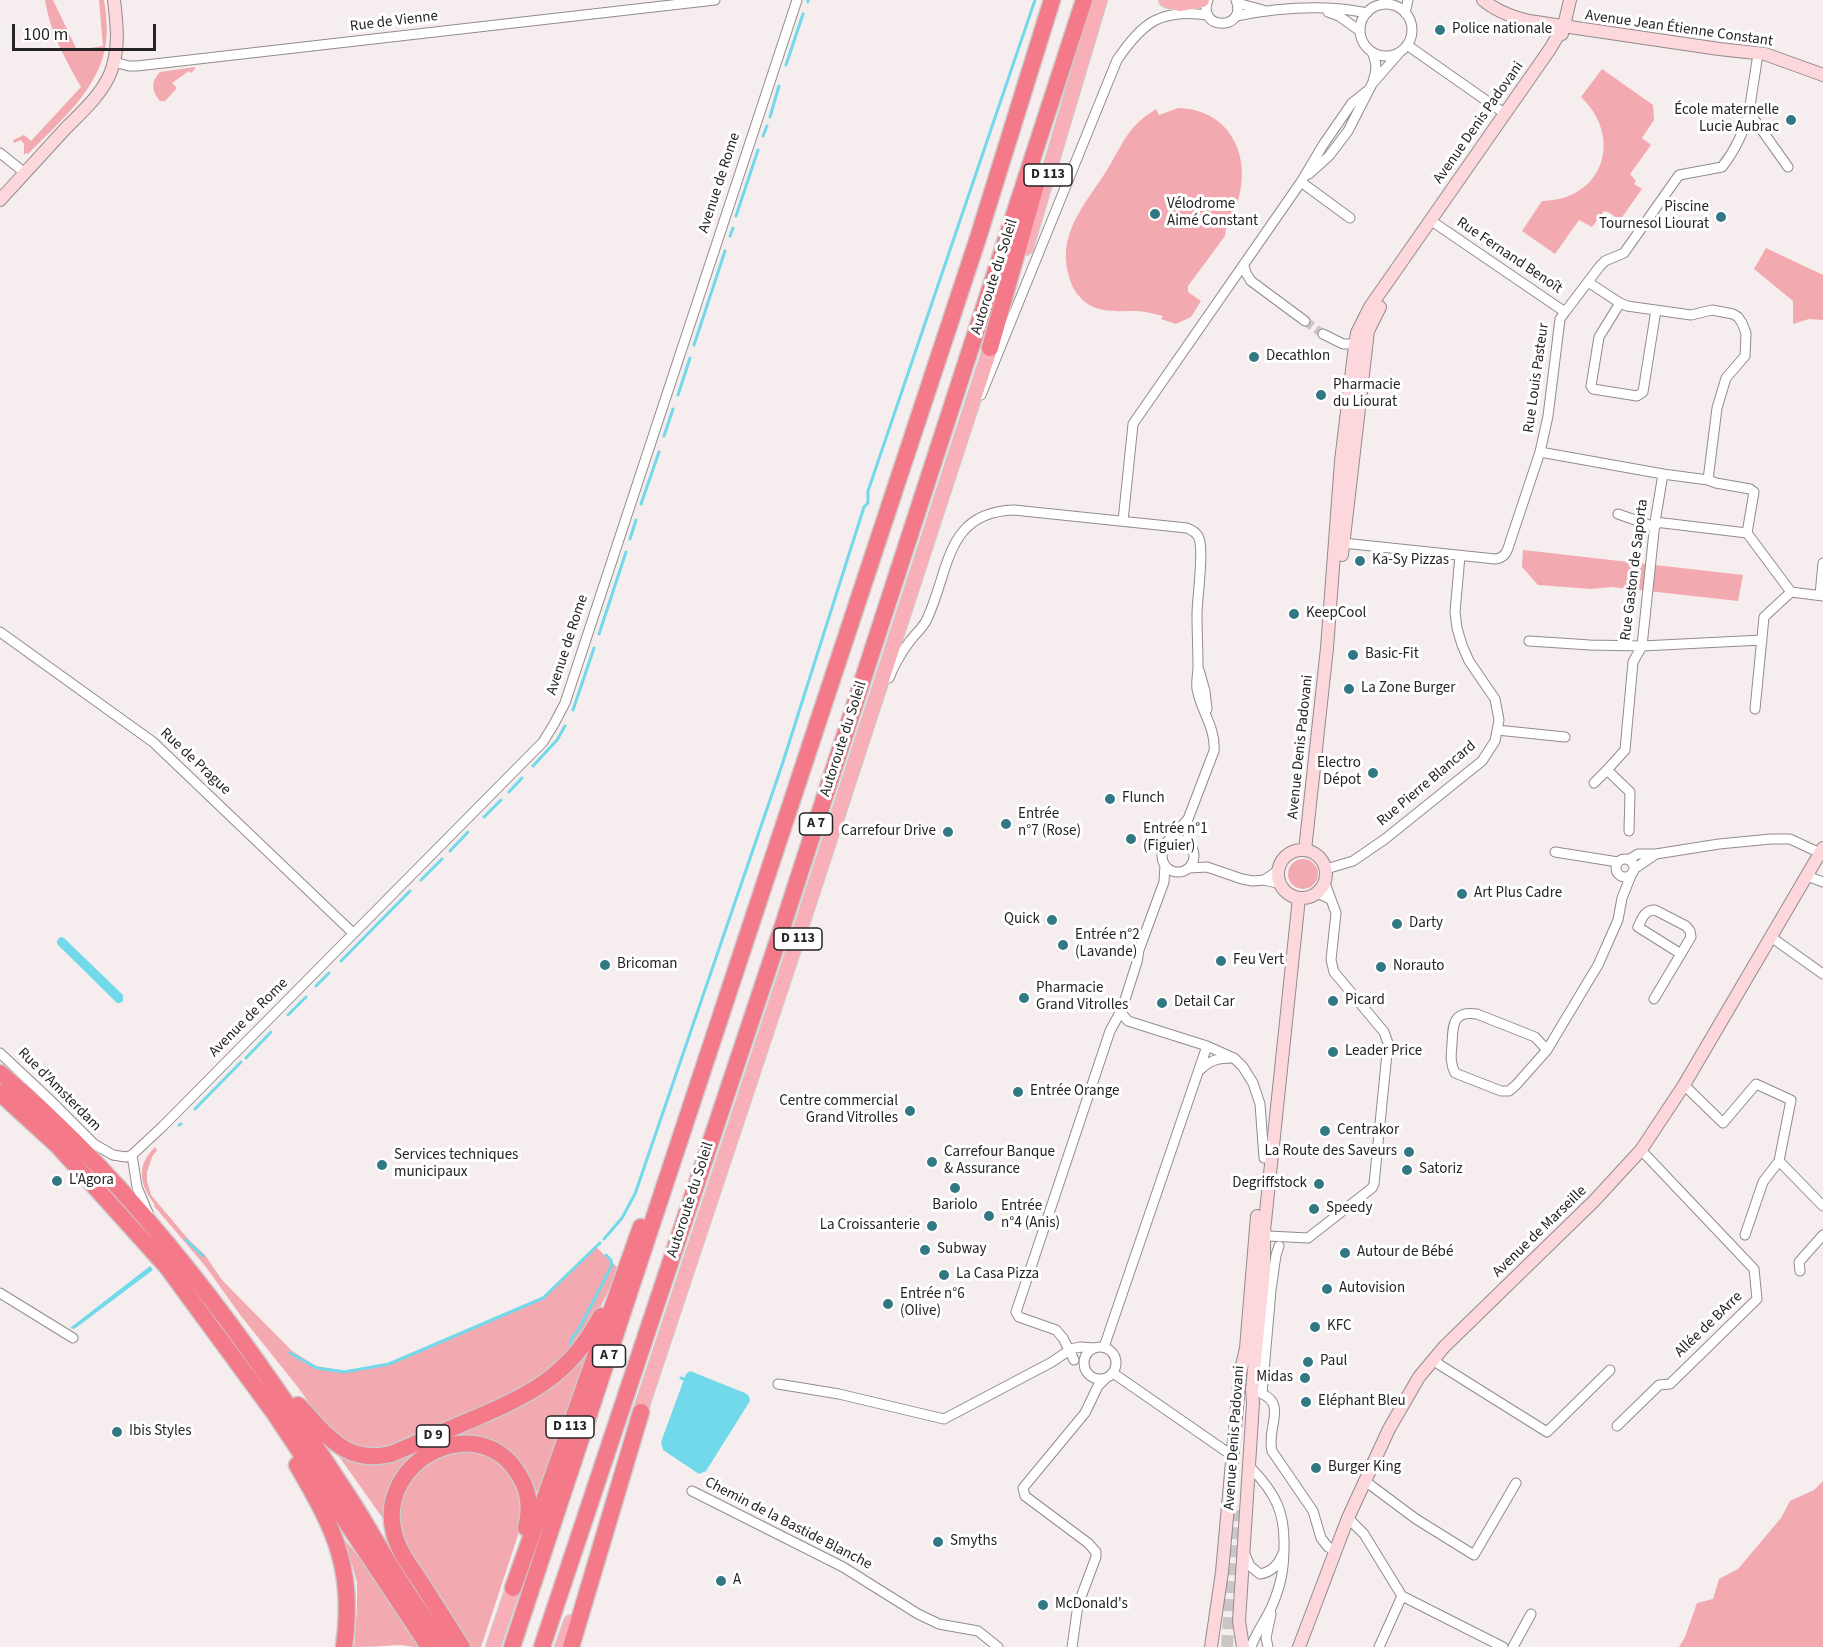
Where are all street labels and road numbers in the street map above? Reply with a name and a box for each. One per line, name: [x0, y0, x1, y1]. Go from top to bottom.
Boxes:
street label: Avenue Jean Étienne Constant: [1584, 7, 1774, 51]
street label: Rue de Vienne: [349, 8, 439, 36]
street label: Avenue Denis Padovani: [1430, 58, 1528, 188]
street label: Avenue de Rome: [695, 131, 745, 235]
road number: D 113: [1024, 164, 1072, 186]
street label: Rue Fernand Benoît: [1453, 214, 1565, 298]
street label: Autoroute du Soleil: [968, 217, 1022, 337]
street label: Rue Louis Pasteur: [1520, 322, 1554, 434]
street label: Rue Gaston de Saporta: [1617, 498, 1653, 642]
street label: Avenue de Rome: [543, 593, 593, 697]
street label: Avenue Denis Padovani: [1284, 674, 1318, 820]
street label: Autoroute du Soleil: [817, 679, 871, 799]
street label: Rue de Prague: [156, 725, 234, 799]
street label: Rue Pierre Blancard: [1374, 737, 1480, 831]
road number: A 7: [800, 813, 832, 835]
road number: D 113: [774, 928, 822, 950]
street label: Avenue de Rome: [206, 975, 292, 1061]
street label: Rue d'Amsterdam: [14, 1045, 104, 1135]
street label: Autoroute du Soleil: [664, 1140, 718, 1260]
street label: Avenue de Marseille: [1489, 1182, 1591, 1282]
street label: Allée de BArre: [1671, 1288, 1747, 1362]
road number: A 7: [592, 1345, 626, 1367]
street label: Avenue Denis Padovani: [1221, 1365, 1249, 1511]
road number: D 113: [546, 1416, 594, 1438]
road number: D 9: [416, 1425, 450, 1447]
street label: Chemin de la Bastide Blanche: [701, 1474, 875, 1574]

